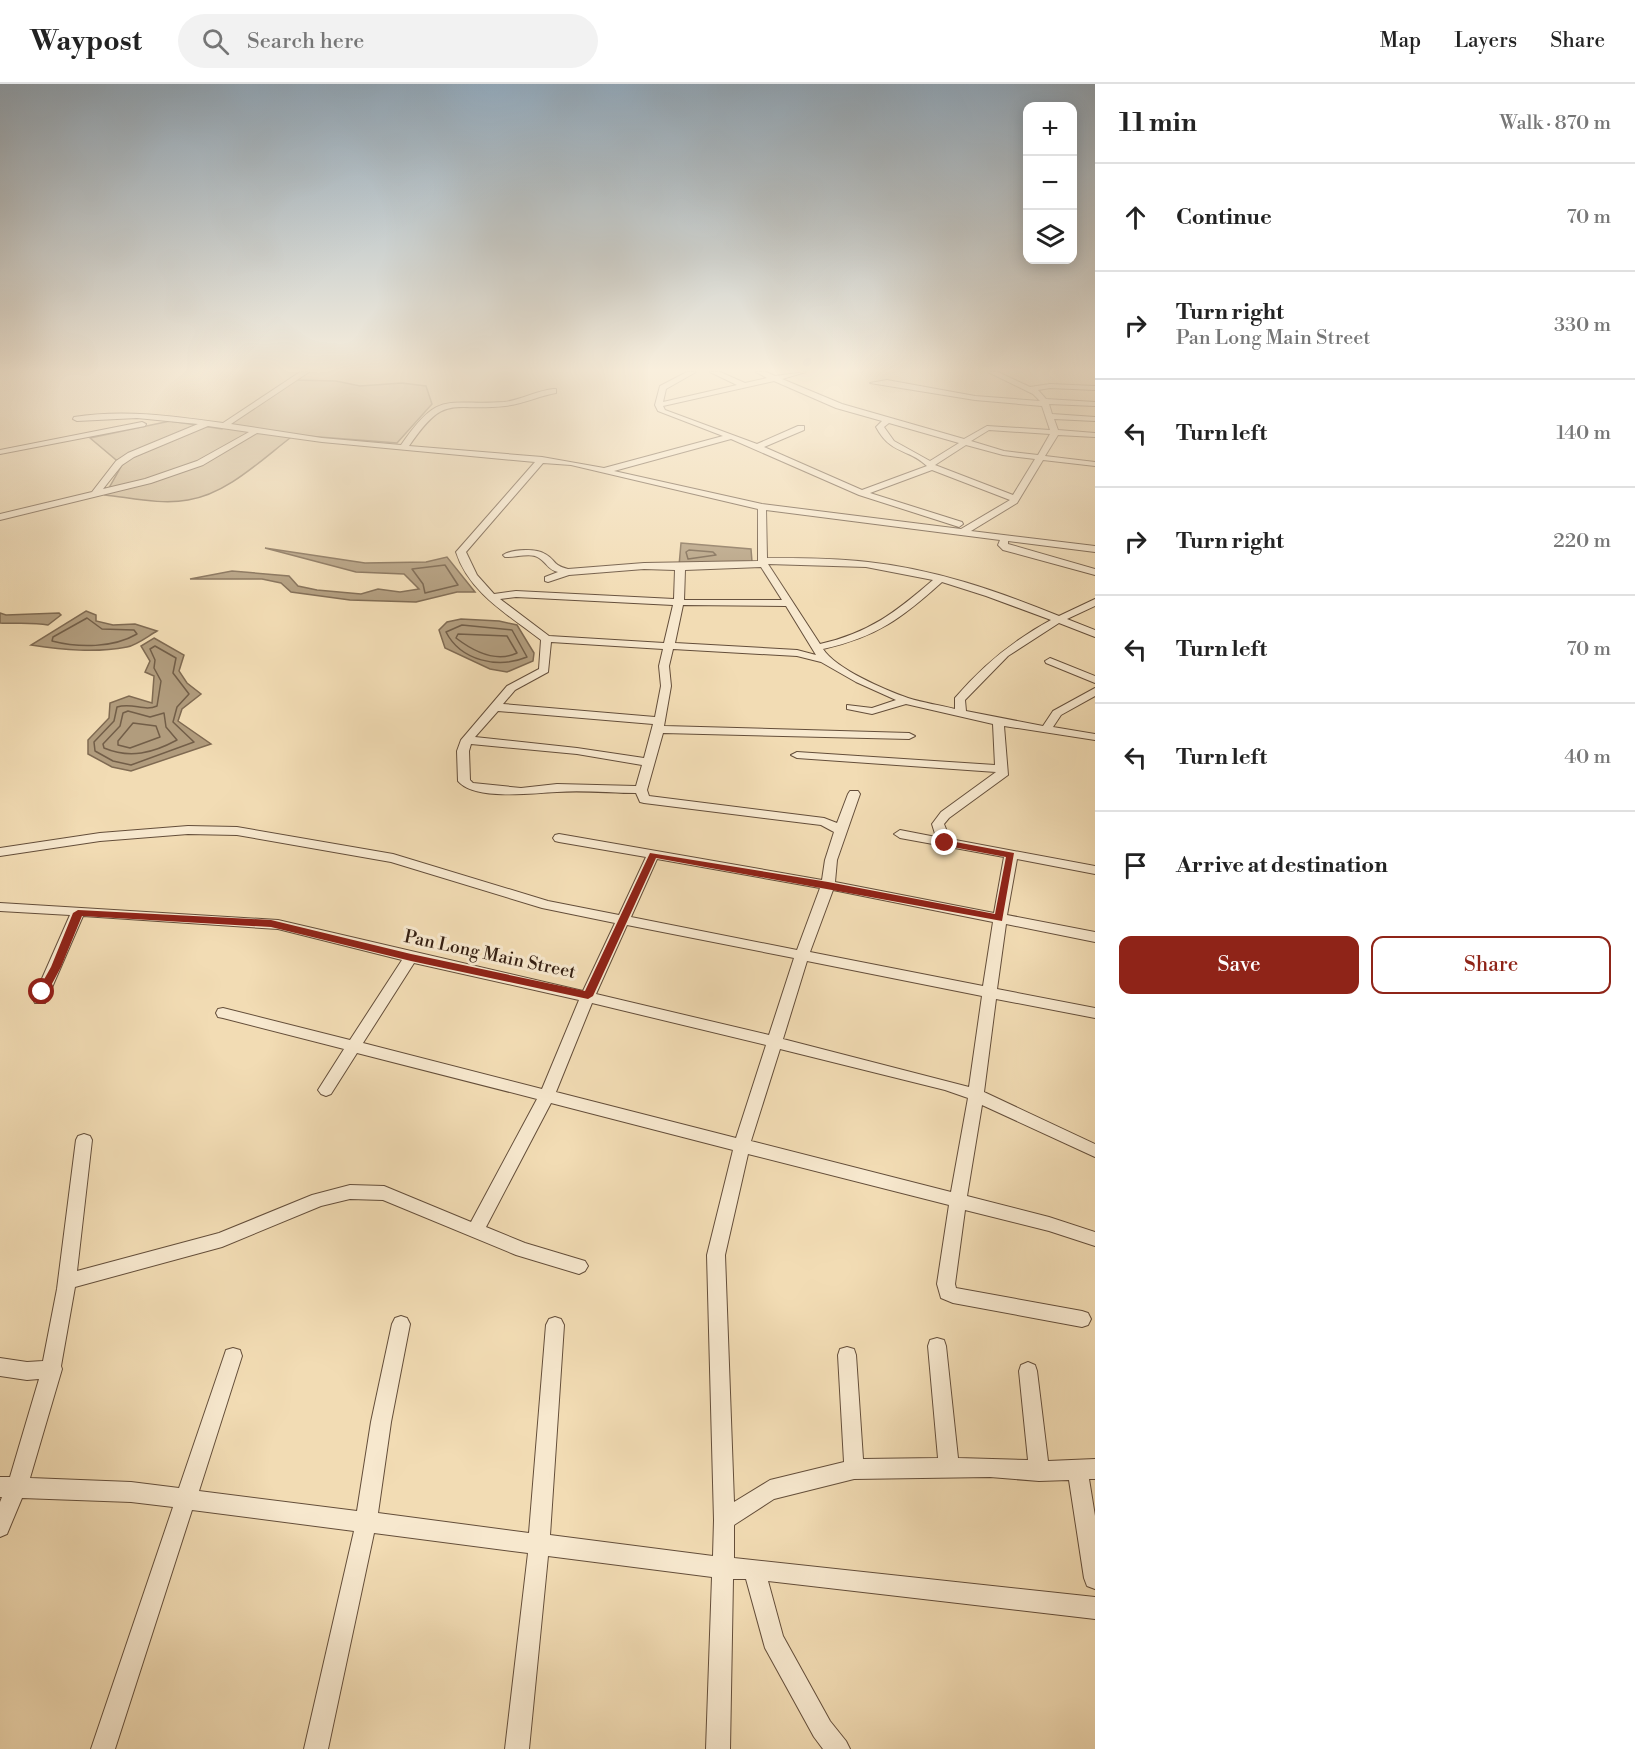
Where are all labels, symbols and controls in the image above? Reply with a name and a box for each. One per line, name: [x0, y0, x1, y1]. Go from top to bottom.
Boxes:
search box: [178, 14, 598, 68]
text: Waypost: [30, 24, 142, 59]
icon: search: [199, 25, 232, 58]
text: Search here: [247, 28, 364, 55]
text: Map: [1380, 28, 1421, 54]
text: Layers: [1454, 28, 1517, 54]
text: Share: [1550, 28, 1605, 54]
map controls: [1023, 102, 1077, 264]
button: +: [1023, 102, 1077, 156]
text: 11 min: [1119, 107, 1197, 139]
text: Walk · 870 m: [1500, 111, 1611, 136]
button: −: [1023, 156, 1077, 210]
icon: ahead: [1119, 201, 1152, 234]
text: Continue: [1176, 204, 1272, 231]
text: 70 m: [1567, 205, 1611, 230]
button: layers: [1023, 210, 1077, 264]
text: Turn right: [1176, 299, 1284, 326]
icon: right: [1119, 309, 1152, 342]
text: 330 m: [1554, 313, 1611, 338]
text: Pan Long Main Street: [1176, 326, 1370, 351]
icon: left: [1119, 417, 1152, 450]
text: Turn left: [1176, 420, 1267, 447]
text: 140 m: [1556, 421, 1611, 446]
icon: right: [1119, 525, 1152, 558]
text: Turn right: [1176, 528, 1284, 555]
text: 220 m: [1553, 529, 1611, 554]
icon: left: [1119, 633, 1152, 666]
text: Turn left: [1176, 636, 1267, 663]
text: 70 m: [1567, 637, 1611, 662]
icon: left: [1119, 741, 1152, 774]
text: Turn left: [1176, 744, 1267, 771]
text: 40 m: [1564, 745, 1611, 770]
route end: [931, 829, 957, 855]
icon: arrive: [1119, 849, 1152, 882]
text: Arrive at destination: [1176, 852, 1388, 879]
street label: Pan Long Main Street: [402, 925, 578, 984]
button: Save: [1119, 936, 1359, 994]
button: Share: [1371, 936, 1611, 994]
route start: [28, 978, 54, 1004]

